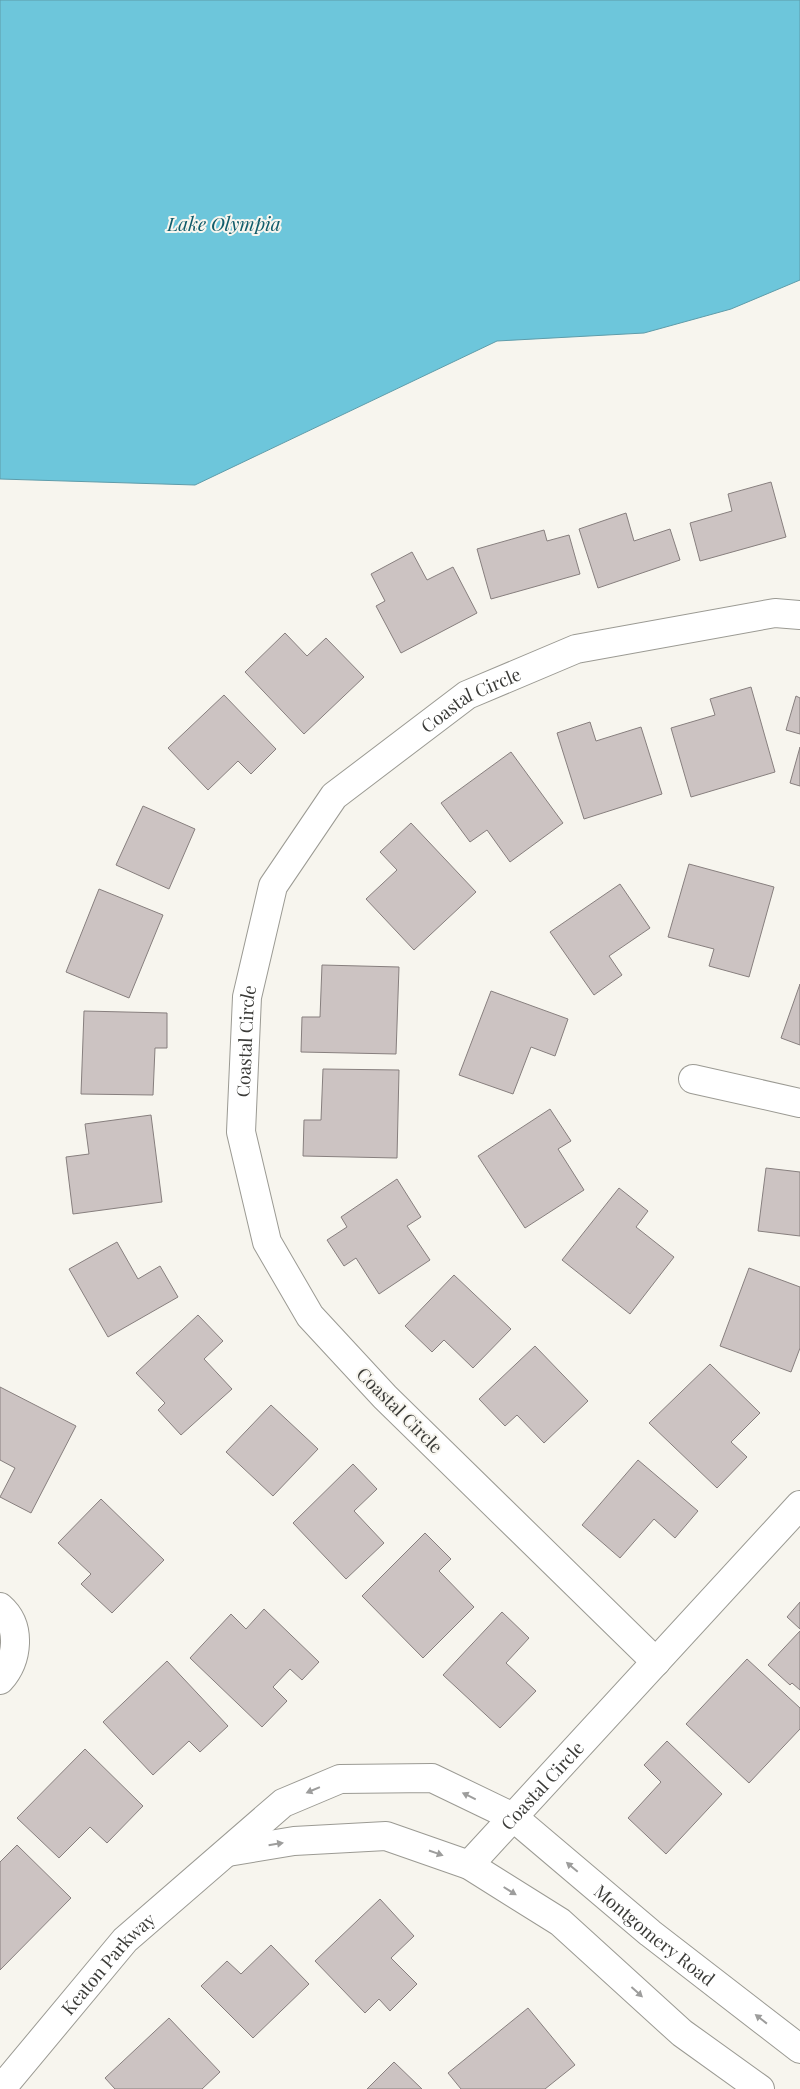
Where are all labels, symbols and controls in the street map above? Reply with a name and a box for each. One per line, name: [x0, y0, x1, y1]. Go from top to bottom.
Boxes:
water label: Lake Olympia: [166, 210, 281, 236]
street label: Coastal Circle: [416, 662, 524, 738]
street label: Coastal Circle: [231, 983, 261, 1098]
street label: Coastal Circle: [352, 1362, 448, 1458]
street label: Coastal Circle: [495, 1736, 589, 1835]
one-way arrow: [306, 1787, 320, 1795]
one-way arrow: [462, 1792, 476, 1800]
one-way arrow: [269, 1840, 285, 1848]
one-way arrow: [428, 1850, 443, 1857]
one-way arrow: [566, 1862, 579, 1873]
street label: Montgomery Road: [589, 1879, 720, 1991]
one-way arrow: [504, 1886, 517, 1895]
street label: Keaton Parkway: [56, 1907, 160, 2020]
one-way arrow: [630, 1986, 642, 1998]
one-way arrow: [755, 2014, 768, 2025]

